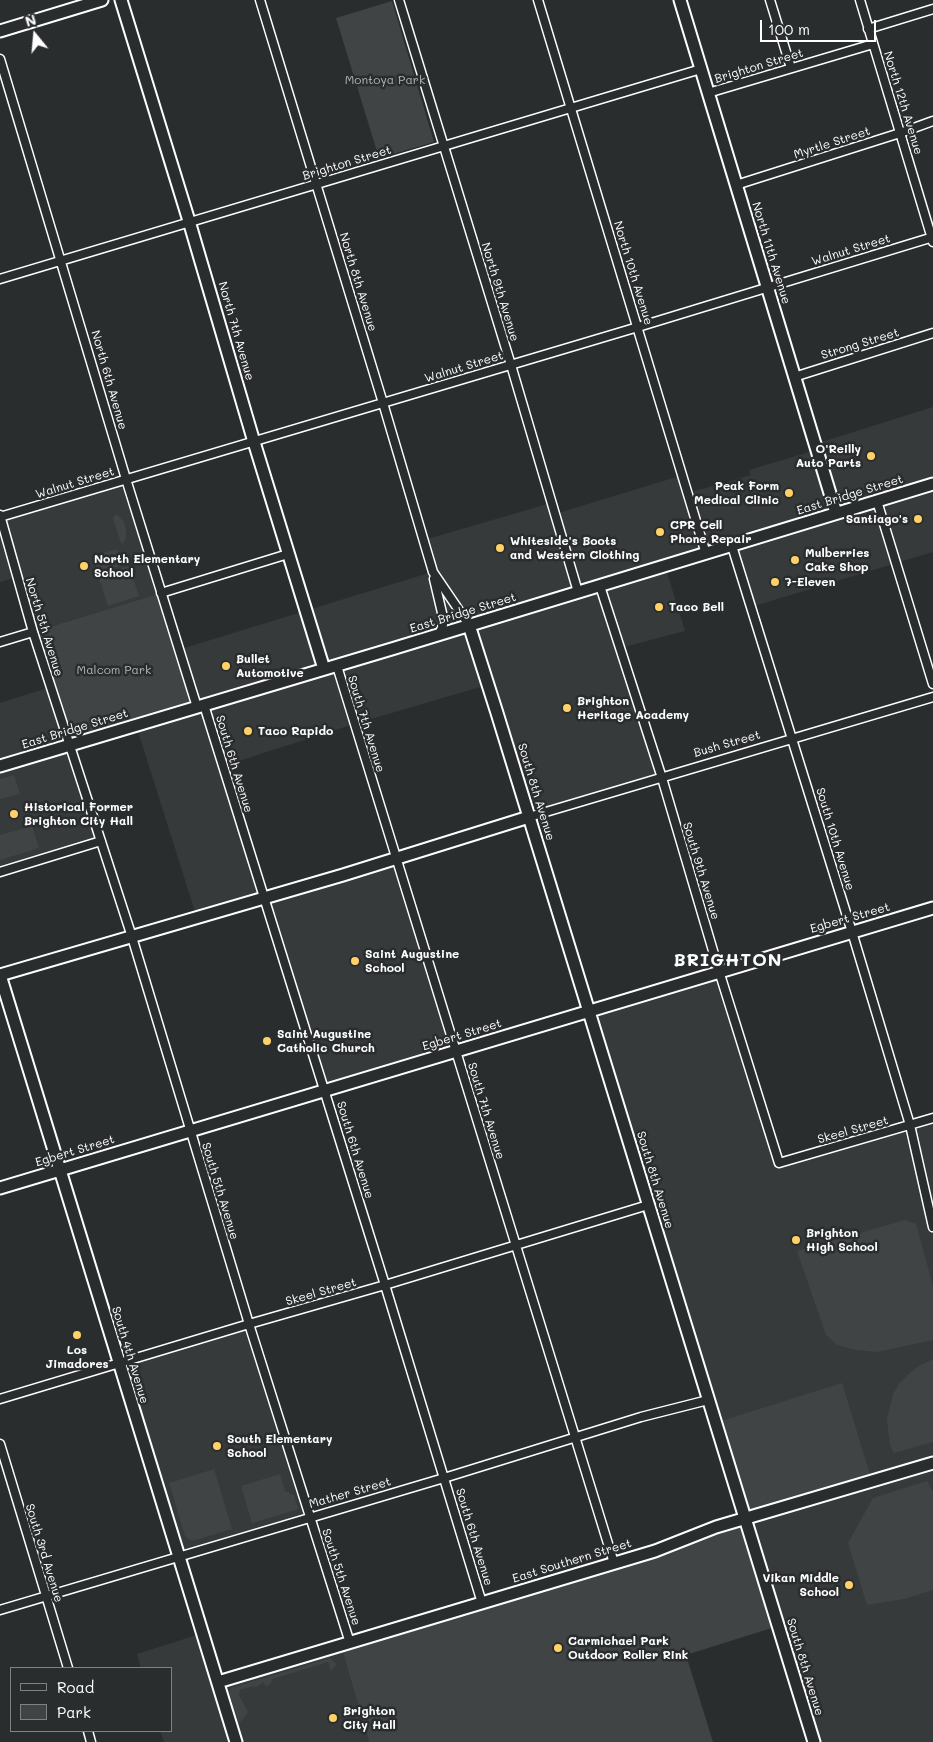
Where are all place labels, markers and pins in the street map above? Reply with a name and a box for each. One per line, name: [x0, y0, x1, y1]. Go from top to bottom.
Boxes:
place label: O'Reilly Auto Parts: [796, 442, 861, 470]
marker: O'Reilly Auto Parts: [865, 450, 877, 462]
place label: Peak Form Medical Clinic: [694, 479, 779, 507]
marker: Peak Form Medical Clinic: [783, 487, 795, 499]
place label: Santiago's: [846, 512, 908, 526]
marker: Santiago's: [912, 513, 924, 525]
place label: CPR Cell Phone Repair: [670, 518, 752, 546]
marker: CPR Cell Phone Repair: [654, 526, 666, 538]
place label: Whiteside's Boots and Western Clothing: [510, 534, 639, 562]
marker: Whiteside's Boots and Western Clothing: [494, 542, 506, 554]
place label: Mulberries Cake Shop: [805, 546, 869, 574]
place label: North Elementary School: [94, 552, 200, 580]
marker: Mulberries Cake Shop: [789, 554, 801, 566]
marker: North Elementary School: [78, 560, 90, 572]
place label: 7-Eleven: [785, 575, 835, 589]
marker: 7-Eleven: [769, 576, 781, 588]
place label: Taco Bell: [669, 600, 724, 614]
marker: Taco Bell: [653, 601, 665, 613]
place label: Bullet Automotive: [236, 652, 304, 680]
marker: Bullet Automotive: [220, 660, 232, 672]
place label: Brighton Heritage Academy: [577, 694, 689, 722]
marker: Brighton Heritage Academy: [561, 702, 573, 714]
place label: Taco Rapido: [258, 724, 333, 738]
marker: Taco Rapido: [242, 725, 254, 737]
place label: Historical Former Brighton City Hall: [24, 800, 133, 828]
marker: Historical Former Brighton City Hall: [8, 808, 20, 820]
place label: Saint Augustine School: [365, 947, 459, 975]
marker: Saint Augustine School: [349, 955, 361, 967]
place label: Saint Augustine Catholic Church: [277, 1027, 375, 1055]
marker: Saint Augustine Catholic Church: [261, 1035, 273, 1047]
place label: Brighton High School: [806, 1226, 878, 1254]
marker: Brighton High School: [790, 1234, 802, 1246]
marker: Los Jimadores: [71, 1329, 83, 1341]
place label: Los Jimadores: [45, 1343, 109, 1371]
place label: South Elementary School: [227, 1432, 332, 1460]
marker: South Elementary School: [211, 1440, 223, 1452]
place label: Vikan Middle School: [763, 1571, 839, 1599]
marker: Vikan Middle School: [843, 1579, 855, 1591]
place label: Carmichael Park Outdoor Roller Rink: [568, 1634, 688, 1662]
marker: Carmichael Park Outdoor Roller Rink: [552, 1642, 564, 1654]
place label: Brighton City Hall: [343, 1704, 396, 1732]
marker: Brighton City Hall: [327, 1712, 339, 1724]

